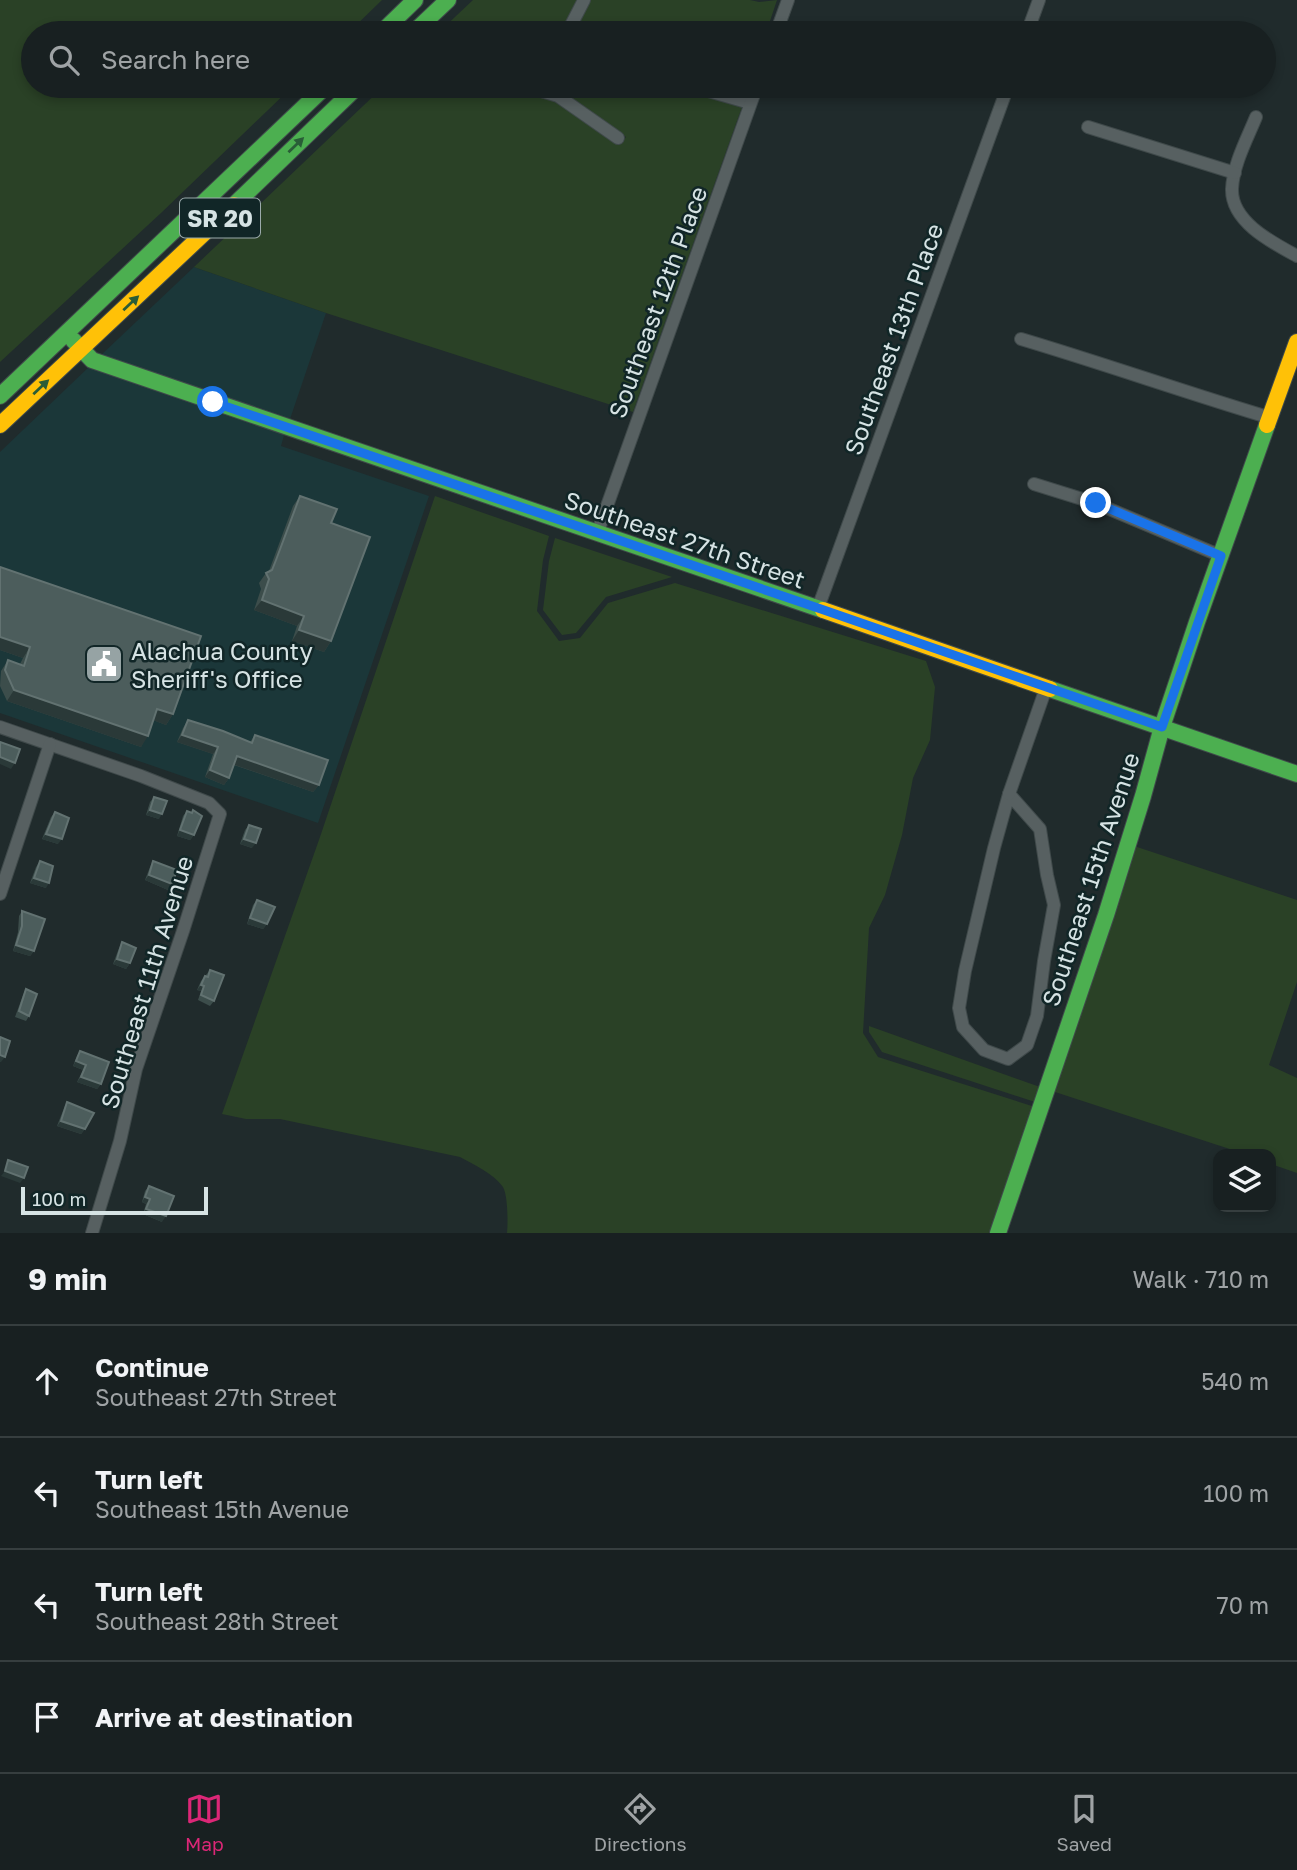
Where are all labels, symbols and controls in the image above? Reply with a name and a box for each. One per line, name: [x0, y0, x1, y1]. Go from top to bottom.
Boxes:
search box: [21, 21, 1276, 98]
icon: search: [45, 41, 83, 79]
text: Search here: [101, 44, 250, 75]
one-way arrow: [287, 138, 304, 154]
street label: Southeast 12th Place: [602, 182, 712, 422]
road number: SR 20: [180, 198, 260, 238]
street label: Southeast 13th Place: [838, 219, 948, 459]
one-way arrow: [122, 295, 139, 311]
one-way arrow: [32, 380, 49, 396]
route start: [197, 386, 228, 417]
street label: Southeast 27th Street: [561, 484, 809, 594]
route end: [1080, 487, 1111, 518]
place label: Alachua County Sheriff's Office: [131, 636, 313, 693]
public building icon: Alachua County Sheriff's Office: [83, 643, 125, 685]
street label: Southeast 15th Avenue: [1035, 748, 1145, 1010]
street label: Southeast 11th Avenue: [94, 852, 198, 1112]
map controls: [1213, 1149, 1276, 1212]
button: layers: [1213, 1149, 1276, 1212]
scale bar: [21, 1184, 208, 1216]
text: 100 m: [32, 1187, 86, 1210]
text: 9 min: [28, 1261, 107, 1297]
text: Walk · 710 m: [1132, 1265, 1269, 1293]
text: Continue: [95, 1352, 209, 1383]
icon: ahead: [28, 1362, 66, 1400]
text: 540 m: [1201, 1367, 1269, 1395]
text: Southeast 27th Street: [95, 1383, 337, 1411]
text: Turn left: [95, 1464, 203, 1495]
icon: left: [28, 1474, 66, 1512]
text: 100 m: [1203, 1479, 1269, 1507]
text: Southeast 15th Avenue: [95, 1495, 349, 1523]
text: Turn left: [95, 1576, 203, 1607]
icon: left: [28, 1586, 66, 1624]
text: 70 m: [1216, 1591, 1269, 1619]
text: Southeast 28th Street: [95, 1607, 339, 1635]
icon: arrive: [28, 1698, 66, 1736]
text: Arrive at destination: [95, 1702, 353, 1733]
tab: Map: [185, 1790, 224, 1855]
tab: Directions: [594, 1790, 687, 1855]
tab: Saved: [1057, 1790, 1112, 1855]

